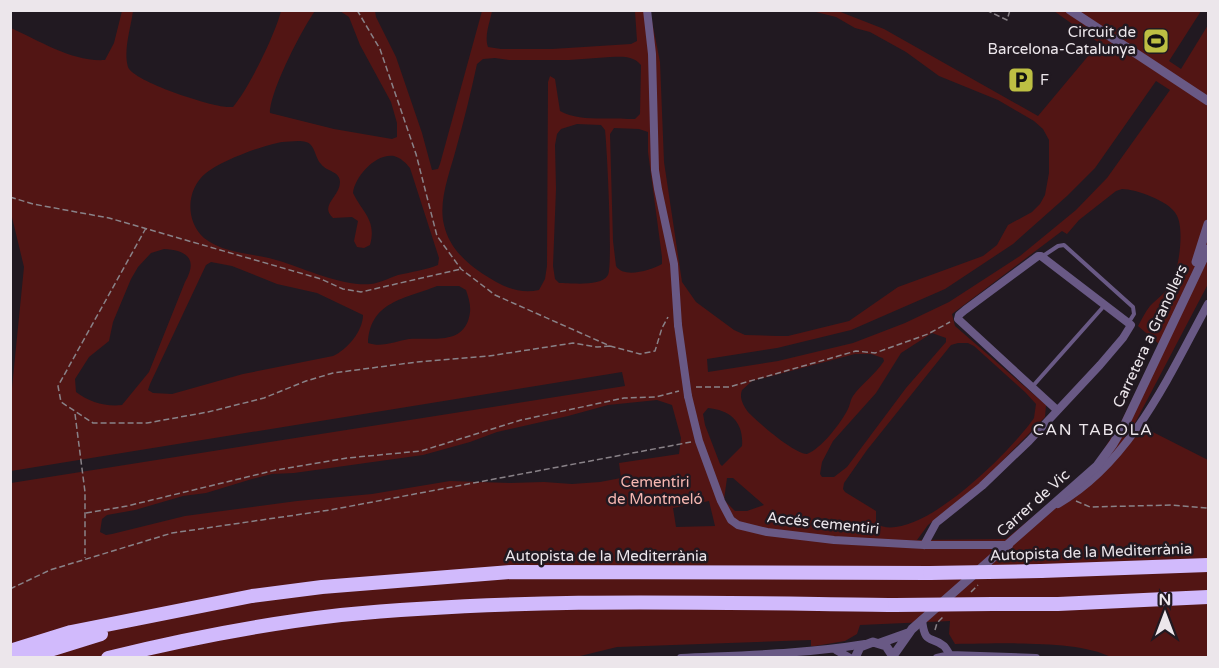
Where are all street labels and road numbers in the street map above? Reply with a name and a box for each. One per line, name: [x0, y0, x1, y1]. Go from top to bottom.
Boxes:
street label: Carretera a Granollers: [1109, 262, 1191, 410]
street label: Carrer de Vic: [993, 465, 1073, 541]
street label: Accés cementiri: [766, 508, 880, 538]
street label: Autopista de la Mediterrània: [989, 539, 1193, 565]
street label: Autopista de la Mediterrània: [505, 547, 707, 565]

